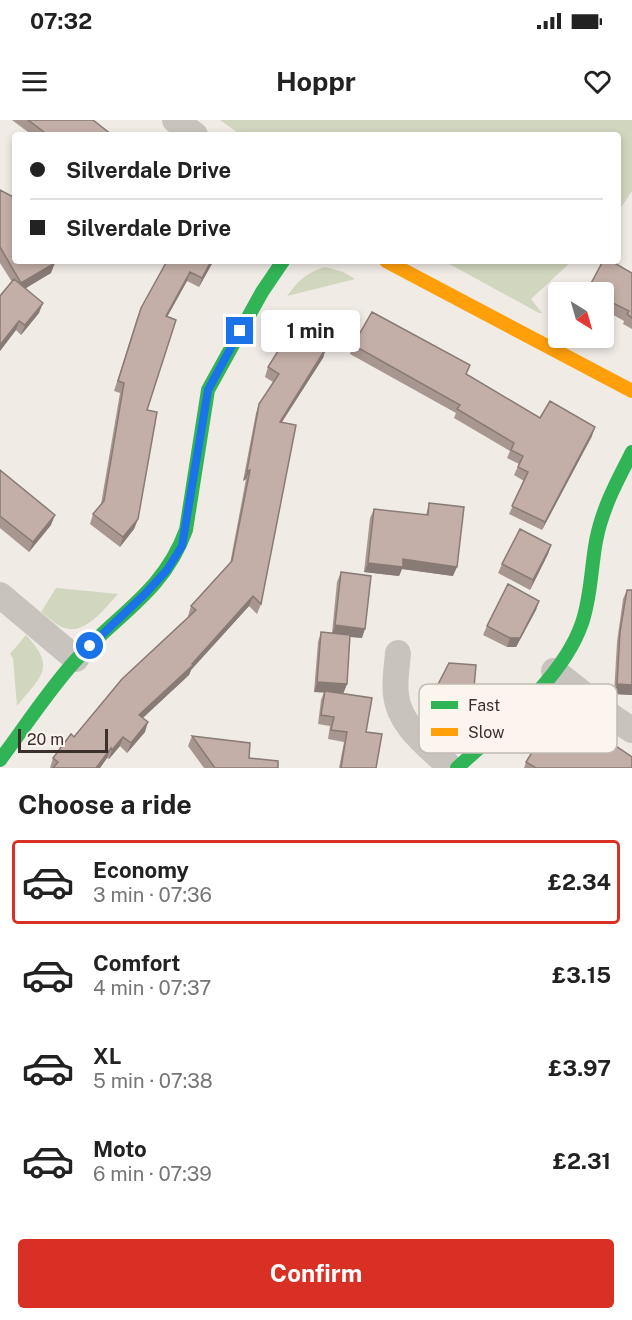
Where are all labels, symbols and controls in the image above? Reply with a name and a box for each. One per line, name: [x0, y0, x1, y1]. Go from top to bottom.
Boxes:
text: 07:32: [30, 8, 92, 34]
icon: menu: [18, 65, 51, 98]
text: Hoppr: [276, 65, 356, 97]
icon: heart: [581, 65, 614, 98]
text: Silverdale Drive: [66, 157, 231, 183]
text: Silverdale Drive: [66, 215, 231, 241]
north arrow: [548, 282, 614, 348]
map controls: [548, 282, 614, 348]
callout: 1 min: [261, 310, 360, 352]
route end: [226, 317, 253, 344]
text: 1 min: [286, 319, 335, 343]
route start: [76, 632, 103, 659]
legend: [419, 684, 617, 753]
text: Fast: [468, 696, 500, 715]
text: Slow: [468, 723, 505, 742]
scale bar: [18, 726, 108, 754]
text: 20 m: [27, 730, 64, 749]
text: Choose a ride: [18, 788, 192, 820]
icon: car: [21, 855, 75, 909]
text: Economy: [93, 857, 189, 883]
text: £2.34: [548, 869, 611, 895]
text: 3 min · 07:36: [93, 883, 212, 907]
icon: car: [21, 948, 75, 1002]
text: Comfort: [93, 950, 180, 976]
text: £3.15: [552, 962, 611, 988]
text: 4 min · 07:37: [93, 976, 211, 1000]
icon: car: [21, 1041, 75, 1095]
text: XL: [93, 1043, 121, 1069]
text: £3.97: [548, 1055, 611, 1081]
text: 5 min · 07:38: [93, 1069, 213, 1093]
icon: car: [21, 1134, 75, 1188]
text: Moto: [93, 1136, 147, 1162]
text: £2.31: [553, 1148, 611, 1174]
text: 6 min · 07:39: [93, 1162, 212, 1186]
button: Confirm: [18, 1239, 614, 1308]

